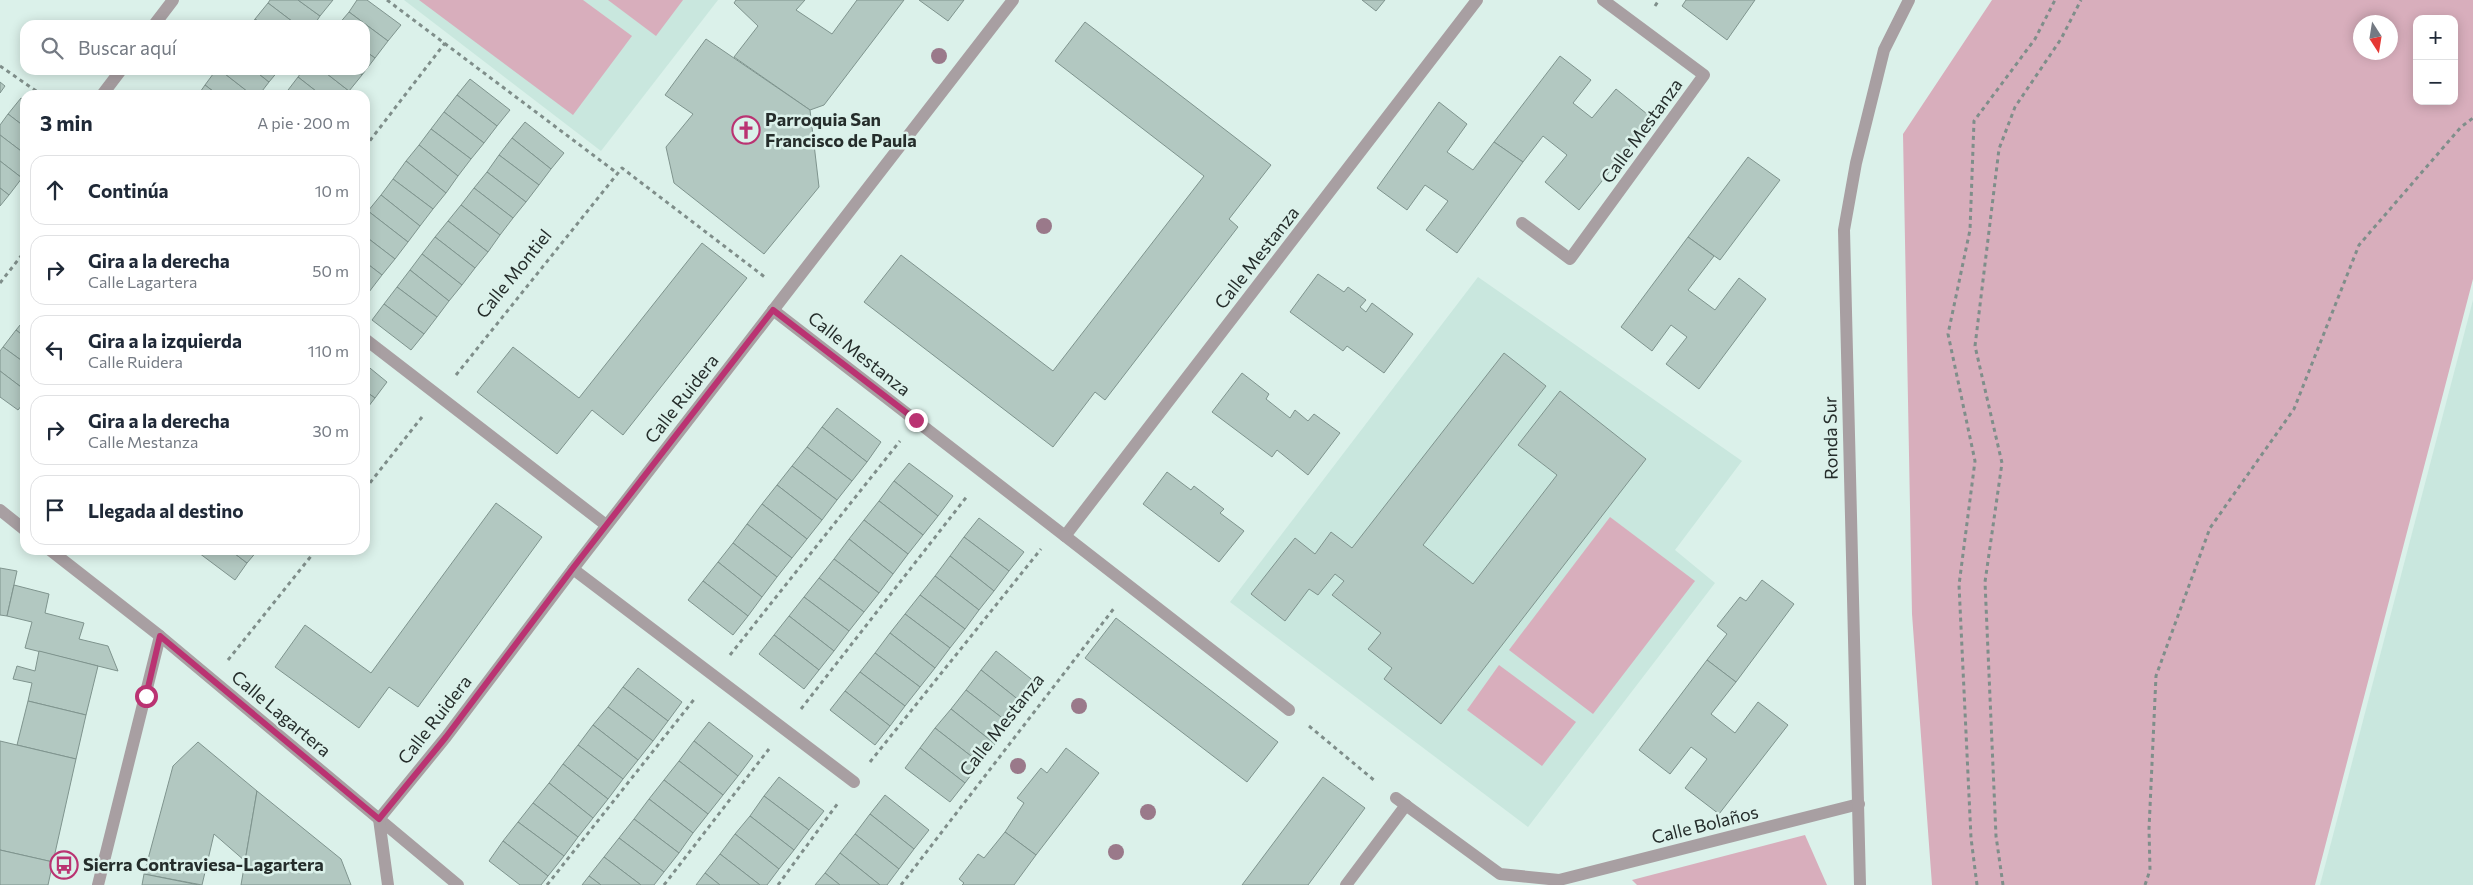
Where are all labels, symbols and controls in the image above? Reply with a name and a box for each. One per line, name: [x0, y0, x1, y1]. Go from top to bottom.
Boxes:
north arrow: [2353, 15, 2398, 60]
map controls: [2413, 15, 2458, 105]
button: +: [2413, 15, 2458, 60]
search box: [20, 20, 370, 75]
icon: search: [38, 34, 66, 62]
text: Buscar aquí: [78, 36, 177, 59]
button: −: [2413, 60, 2458, 105]
street label: Calle Mestanza: [1596, 74, 1687, 187]
place label: Parroquia San Francisco de Paula: [765, 108, 917, 151]
text: 3 min: [40, 110, 93, 135]
text: A pie · 200 m: [257, 113, 350, 132]
church icon: Parroquia San Francisco de Paula: [731, 115, 761, 145]
icon: ahead: [41, 176, 69, 204]
text: Continúa: [88, 179, 169, 202]
text: 10 m: [315, 181, 349, 200]
street label: Calle Mestanza: [1209, 202, 1303, 313]
street label: Calle Montiel: [471, 224, 556, 322]
text: Gira a la derecha: [88, 249, 230, 272]
icon: right: [41, 256, 69, 284]
text: 50 m: [312, 261, 349, 280]
text: Calle Lagartera: [88, 272, 197, 291]
street label: Calle Mestanza: [804, 306, 915, 400]
text: Gira a la izquierda: [88, 329, 242, 352]
icon: left: [41, 336, 69, 364]
text: 110 m: [308, 341, 349, 360]
street label: Calle Ruidera: [640, 350, 723, 447]
text: Calle Ruidera: [88, 352, 183, 371]
street label: Ronda Sur: [1818, 396, 1842, 480]
text: Gira a la derecha: [88, 409, 230, 432]
route end: [905, 409, 928, 432]
icon: right: [41, 416, 69, 444]
text: 30 m: [312, 421, 349, 440]
text: Calle Mestanza: [88, 432, 198, 451]
icon: arrive: [41, 496, 69, 524]
text: Llegada al destino: [88, 499, 244, 522]
street label: Calle Lagartera: [227, 665, 336, 761]
street label: Calle Mestanza: [954, 669, 1048, 780]
street label: Calle Ruidera: [393, 671, 476, 768]
route start: [135, 685, 158, 708]
street label: Calle Bolaños: [1649, 800, 1760, 848]
bus stop icon: Sierra Contraviesa-Lagartera: [49, 850, 79, 880]
place label: Sierra Contraviesa-Lagartera: [83, 853, 324, 875]

